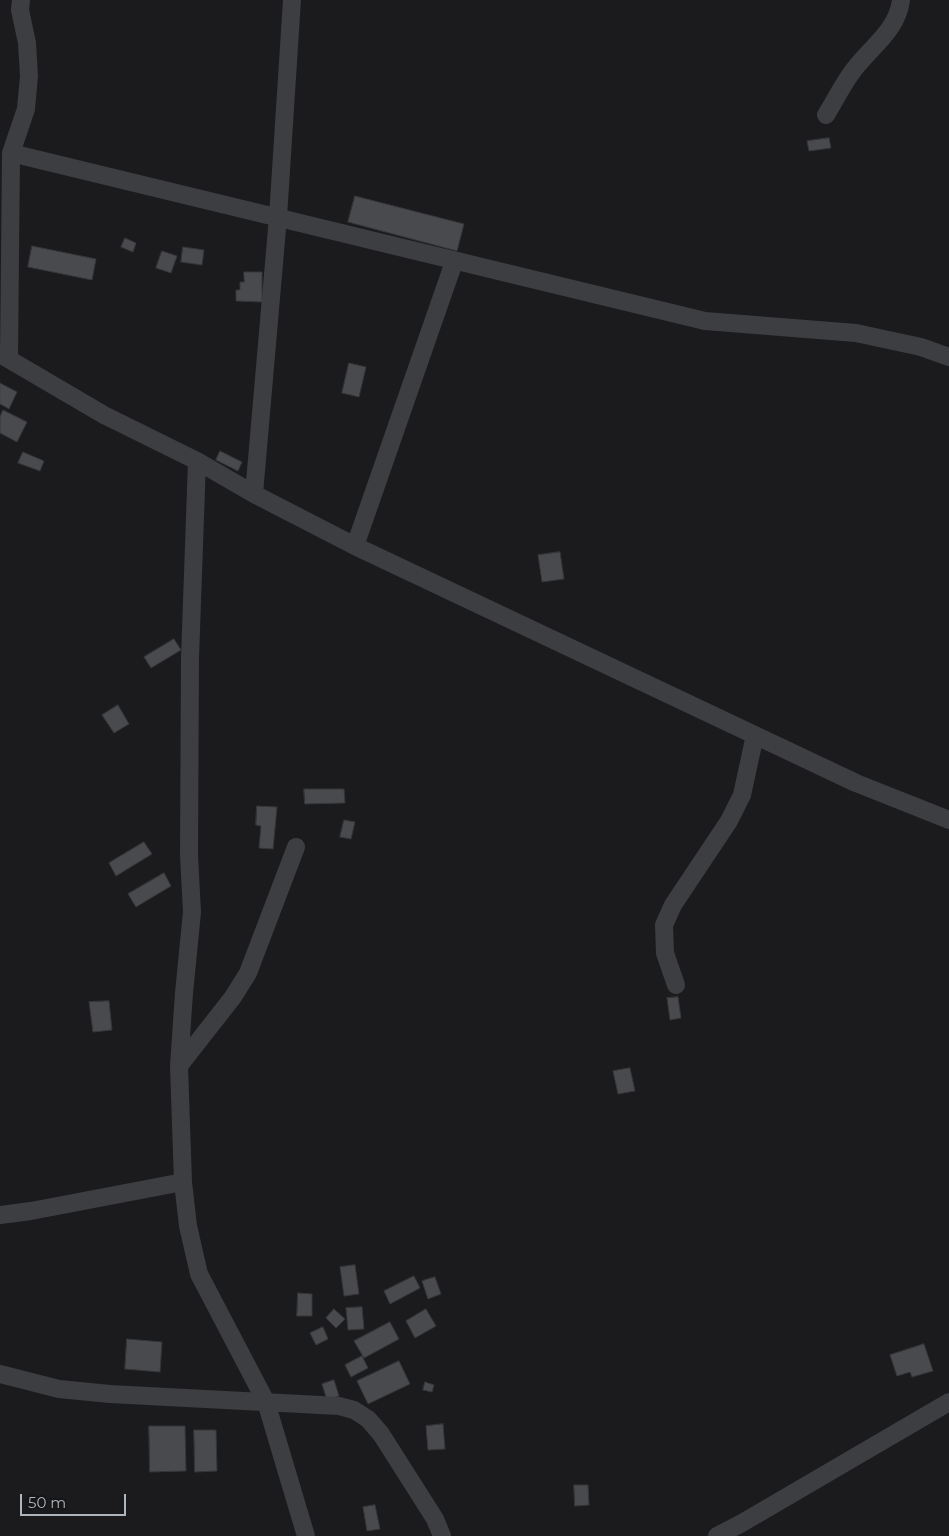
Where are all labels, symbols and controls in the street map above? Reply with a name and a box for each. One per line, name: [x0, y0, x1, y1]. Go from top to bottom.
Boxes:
scale bar: [22, 1484, 129, 1516]
text: 50 m: [28, 1493, 66, 1512]

